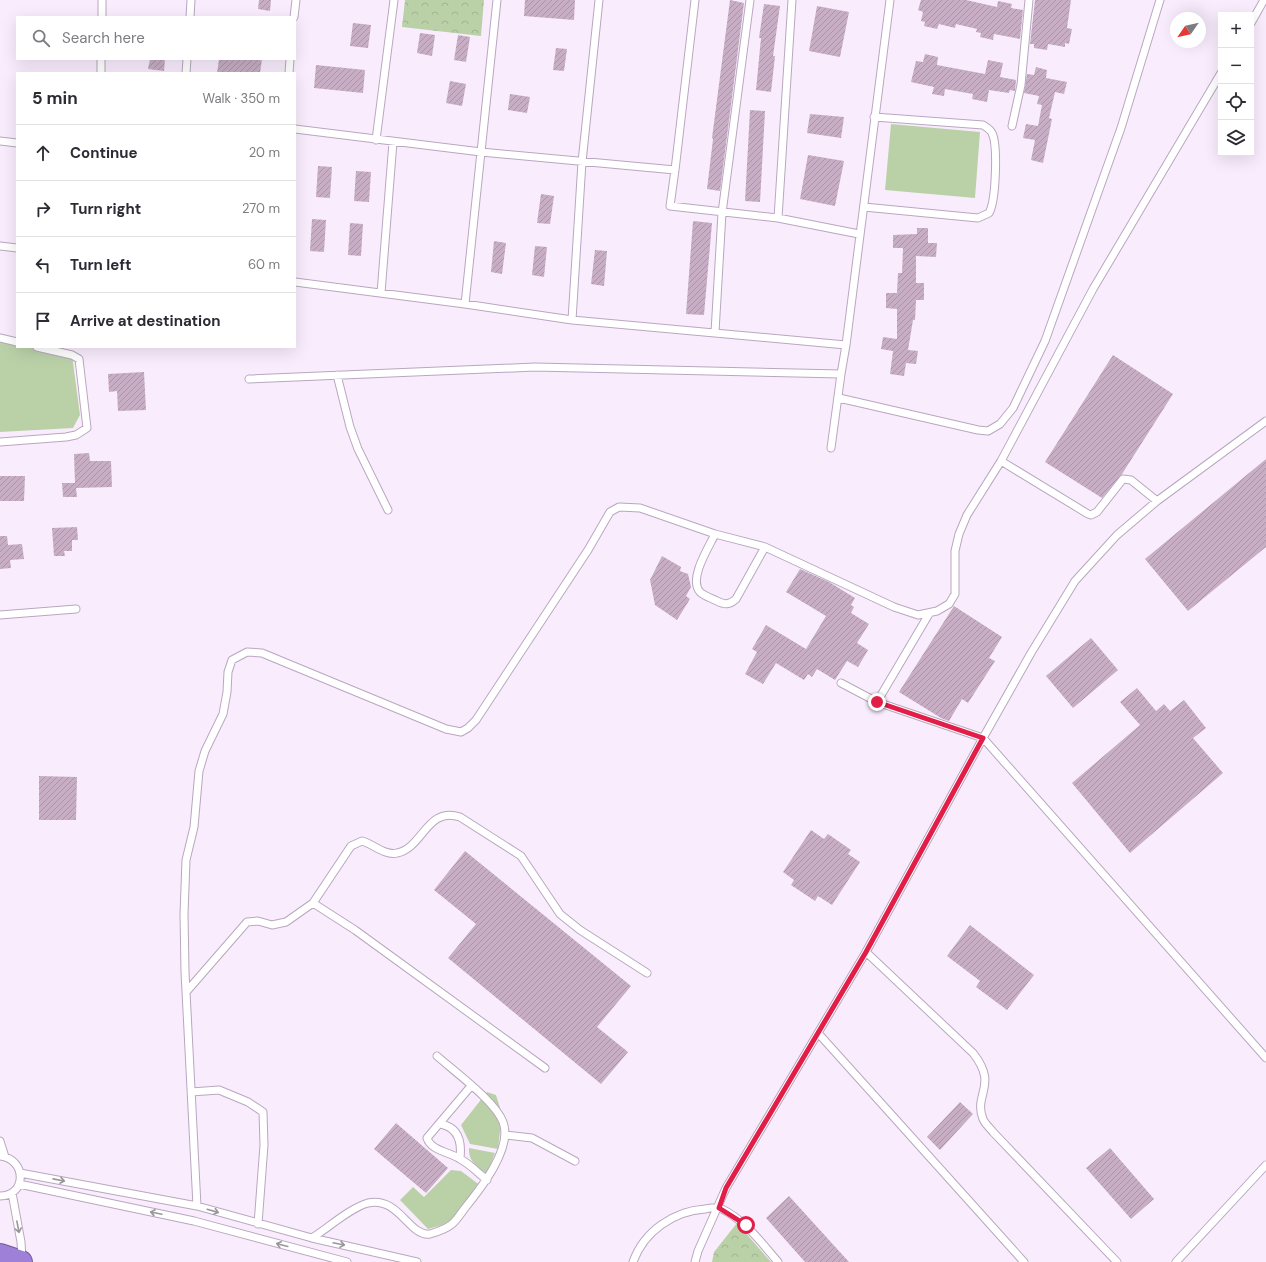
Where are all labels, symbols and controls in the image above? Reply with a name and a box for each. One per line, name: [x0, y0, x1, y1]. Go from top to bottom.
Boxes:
north arrow: [1170, 12, 1206, 48]
map controls: [1218, 12, 1254, 156]
button: +: [1218, 12, 1254, 48]
search box: [16, 16, 296, 60]
icon: search: [30, 27, 52, 49]
text: Search here: [62, 28, 145, 48]
button: −: [1218, 48, 1254, 84]
button: locate: [1218, 84, 1254, 120]
text: 5 min: [32, 87, 78, 109]
text: Walk · 350 m: [202, 90, 280, 107]
button: layers: [1218, 120, 1254, 156]
icon: ahead: [32, 142, 54, 164]
text: Continue: [70, 143, 138, 163]
text: 20 m: [249, 144, 280, 161]
icon: right: [32, 198, 54, 220]
text: Turn right: [70, 199, 141, 219]
text: 270 m: [242, 200, 280, 217]
icon: left: [32, 254, 54, 276]
text: Turn left: [70, 255, 131, 275]
text: 60 m: [248, 256, 280, 273]
icon: arrive: [32, 310, 54, 332]
text: Arrive at destination: [70, 311, 221, 331]
route end: [868, 693, 886, 711]
one-way arrow: [52, 1177, 65, 1185]
one-way arrow: [150, 1208, 163, 1216]
one-way arrow: [207, 1208, 220, 1215]
route start: [737, 1216, 755, 1234]
one-way arrow: [15, 1220, 23, 1233]
one-way arrow: [276, 1240, 289, 1248]
one-way arrow: [332, 1241, 345, 1249]

